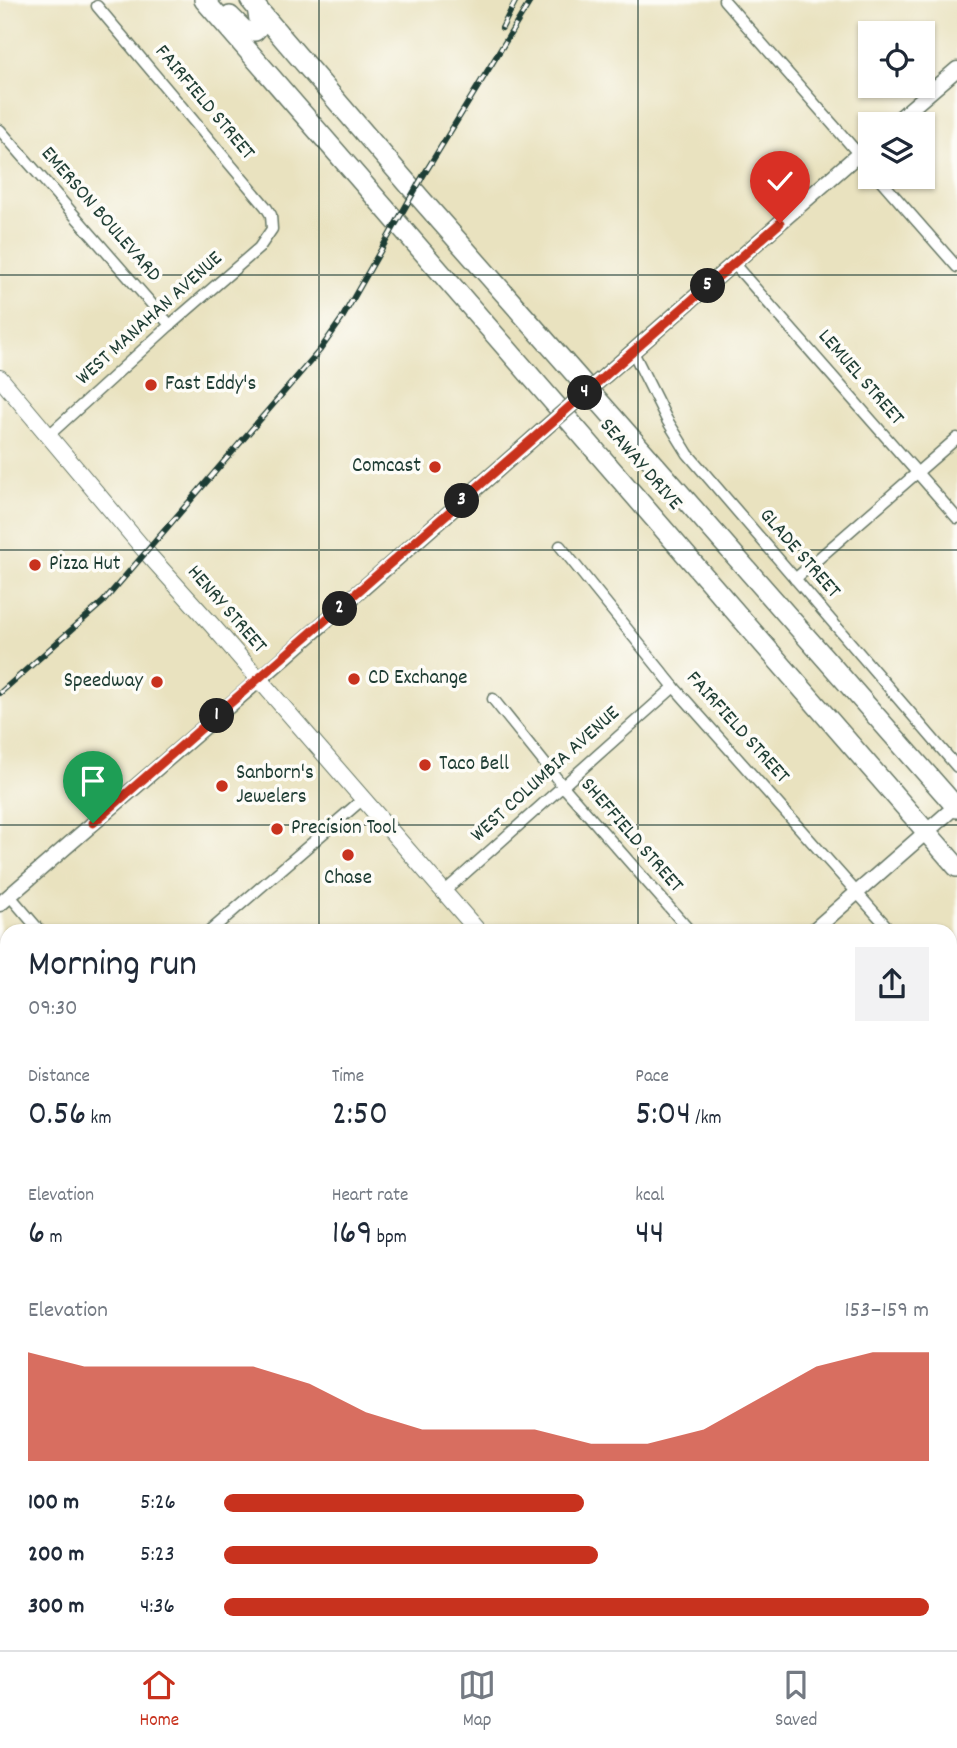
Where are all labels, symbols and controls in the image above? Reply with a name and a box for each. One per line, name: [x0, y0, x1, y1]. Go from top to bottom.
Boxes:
map controls: [858, 21, 935, 189]
button: locate: [858, 21, 935, 98]
street label: FAIRFIELD STREET: [147, 39, 262, 168]
button: layers: [858, 112, 935, 189]
street label: EMERSON BOULEVARD: [33, 141, 168, 289]
pin: [750, 151, 810, 223]
icon: check: [761, 162, 799, 200]
street label: WEST MANAHAN AVENUE: [70, 245, 230, 393]
pin: 5: [690, 268, 726, 304]
text: 5: [703, 272, 712, 299]
street label: LEMUEL STREET: [810, 323, 911, 433]
place label: Fast Eddy's: [165, 370, 256, 400]
pin: 4: [568, 376, 602, 410]
marker: Fast Eddy's: [143, 377, 159, 393]
text: 4: [581, 379, 588, 406]
street label: SEAWAY DRIVE: [591, 412, 689, 518]
place label: Comcast: [352, 452, 421, 482]
marker: Comcast: [427, 459, 443, 475]
pin: 3: [444, 484, 480, 518]
text: 3: [457, 487, 466, 514]
street label: GLADE STREET: [751, 502, 847, 606]
place label: Pizza Hut: [49, 550, 121, 580]
marker: Pizza Hut: [27, 557, 43, 573]
street label: HENRY STREET: [179, 559, 273, 661]
pin: 2: [322, 592, 358, 626]
text: 2: [335, 595, 344, 622]
place label: CD Exchange: [368, 664, 467, 694]
street label: FAIRFIELD STREET: [678, 665, 796, 791]
place label: Speedway: [64, 667, 143, 697]
marker: CD Exchange: [346, 671, 362, 687]
marker: Speedway: [149, 674, 165, 690]
pin: 1: [200, 698, 234, 734]
street label: WEST COLUMBIA AVENUE: [465, 700, 627, 850]
text: 1: [214, 702, 219, 729]
place label: Taco Bell: [439, 750, 509, 780]
pin: [63, 751, 123, 823]
marker: Taco Bell: [417, 757, 433, 773]
place label: Sanborn's Jewelers: [236, 759, 314, 813]
icon: arrive: [74, 762, 112, 800]
street label: SHEFFIELD STREET: [572, 772, 690, 901]
marker: Sanborn's Jewelers: [214, 778, 230, 794]
place label: Precision Tool: [291, 814, 397, 844]
marker: Precision Tool: [269, 821, 285, 837]
marker: Chase: [340, 847, 356, 863]
place label: Chase: [324, 864, 372, 894]
text: Morning run: [28, 939, 197, 994]
button: share: [855, 947, 929, 1021]
text: 09:30: [28, 993, 78, 1026]
text: Distance: [28, 1064, 90, 1091]
text: Time: [332, 1064, 364, 1091]
text: Pace: [635, 1064, 669, 1091]
text: 0.56: [28, 1091, 86, 1141]
text: 2:50: [332, 1091, 388, 1141]
text: 5:04: [635, 1091, 691, 1141]
text: km: [86, 1106, 111, 1133]
text: /km: [691, 1106, 722, 1133]
text: Elevation: [28, 1183, 94, 1210]
text: Heart rate: [332, 1183, 408, 1210]
text: kcal: [635, 1183, 664, 1210]
text: 6: [28, 1210, 45, 1260]
text: 169: [332, 1210, 373, 1260]
text: 44: [635, 1210, 664, 1260]
text: m: [45, 1225, 63, 1252]
text: bpm: [373, 1225, 407, 1252]
text: Elevation: [28, 1295, 108, 1328]
text: 153–159 m: [844, 1295, 929, 1328]
text: 100 m: [28, 1487, 79, 1520]
text: 5:26: [140, 1487, 176, 1520]
text: 200 m: [28, 1539, 84, 1572]
text: 5:23: [140, 1539, 175, 1572]
text: 300 m: [28, 1591, 84, 1624]
text: 4:36: [140, 1591, 175, 1624]
tab: Home: [139, 1666, 179, 1735]
tab: Map: [458, 1666, 496, 1735]
tab: Saved: [775, 1666, 818, 1735]

